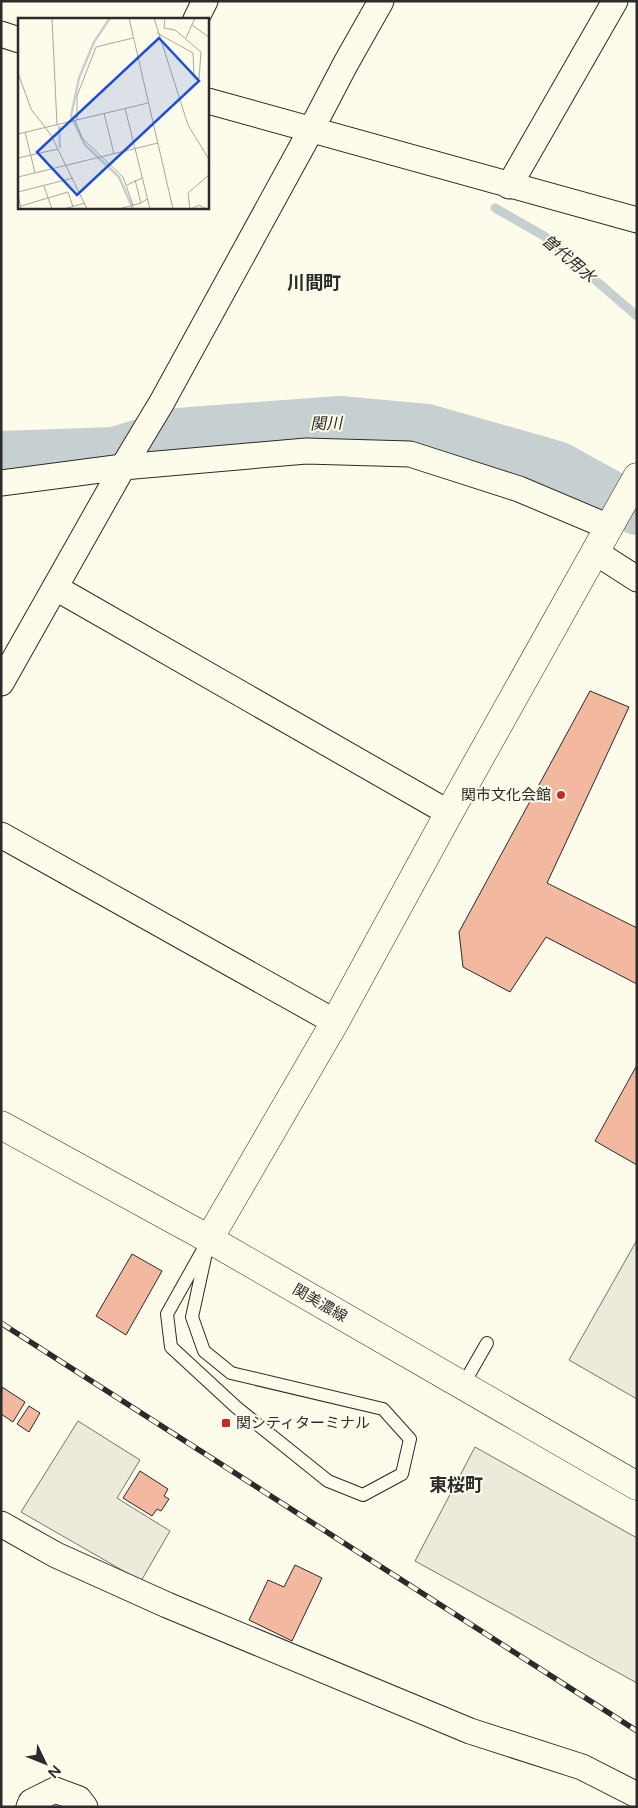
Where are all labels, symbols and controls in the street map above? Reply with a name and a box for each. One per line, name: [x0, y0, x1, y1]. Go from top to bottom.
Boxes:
inset map: [18, 18, 209, 209]
water label: 曽代用水: [537, 231, 601, 288]
district label: 川間町: [287, 272, 341, 294]
water label: 関川: [310, 413, 344, 435]
place label: 関市文化会館: [461, 786, 551, 804]
marker: 関市文化会館: [555, 789, 567, 801]
street label: 関美濃線: [290, 1280, 350, 1326]
place label: 関シティターミナル: [236, 1414, 370, 1432]
marker: 関シティターミナル: [220, 1417, 232, 1429]
district label: 東桜町: [429, 1474, 483, 1496]
north arrow: [20, 1738, 70, 1788]
text: N: [44, 1762, 64, 1781]

